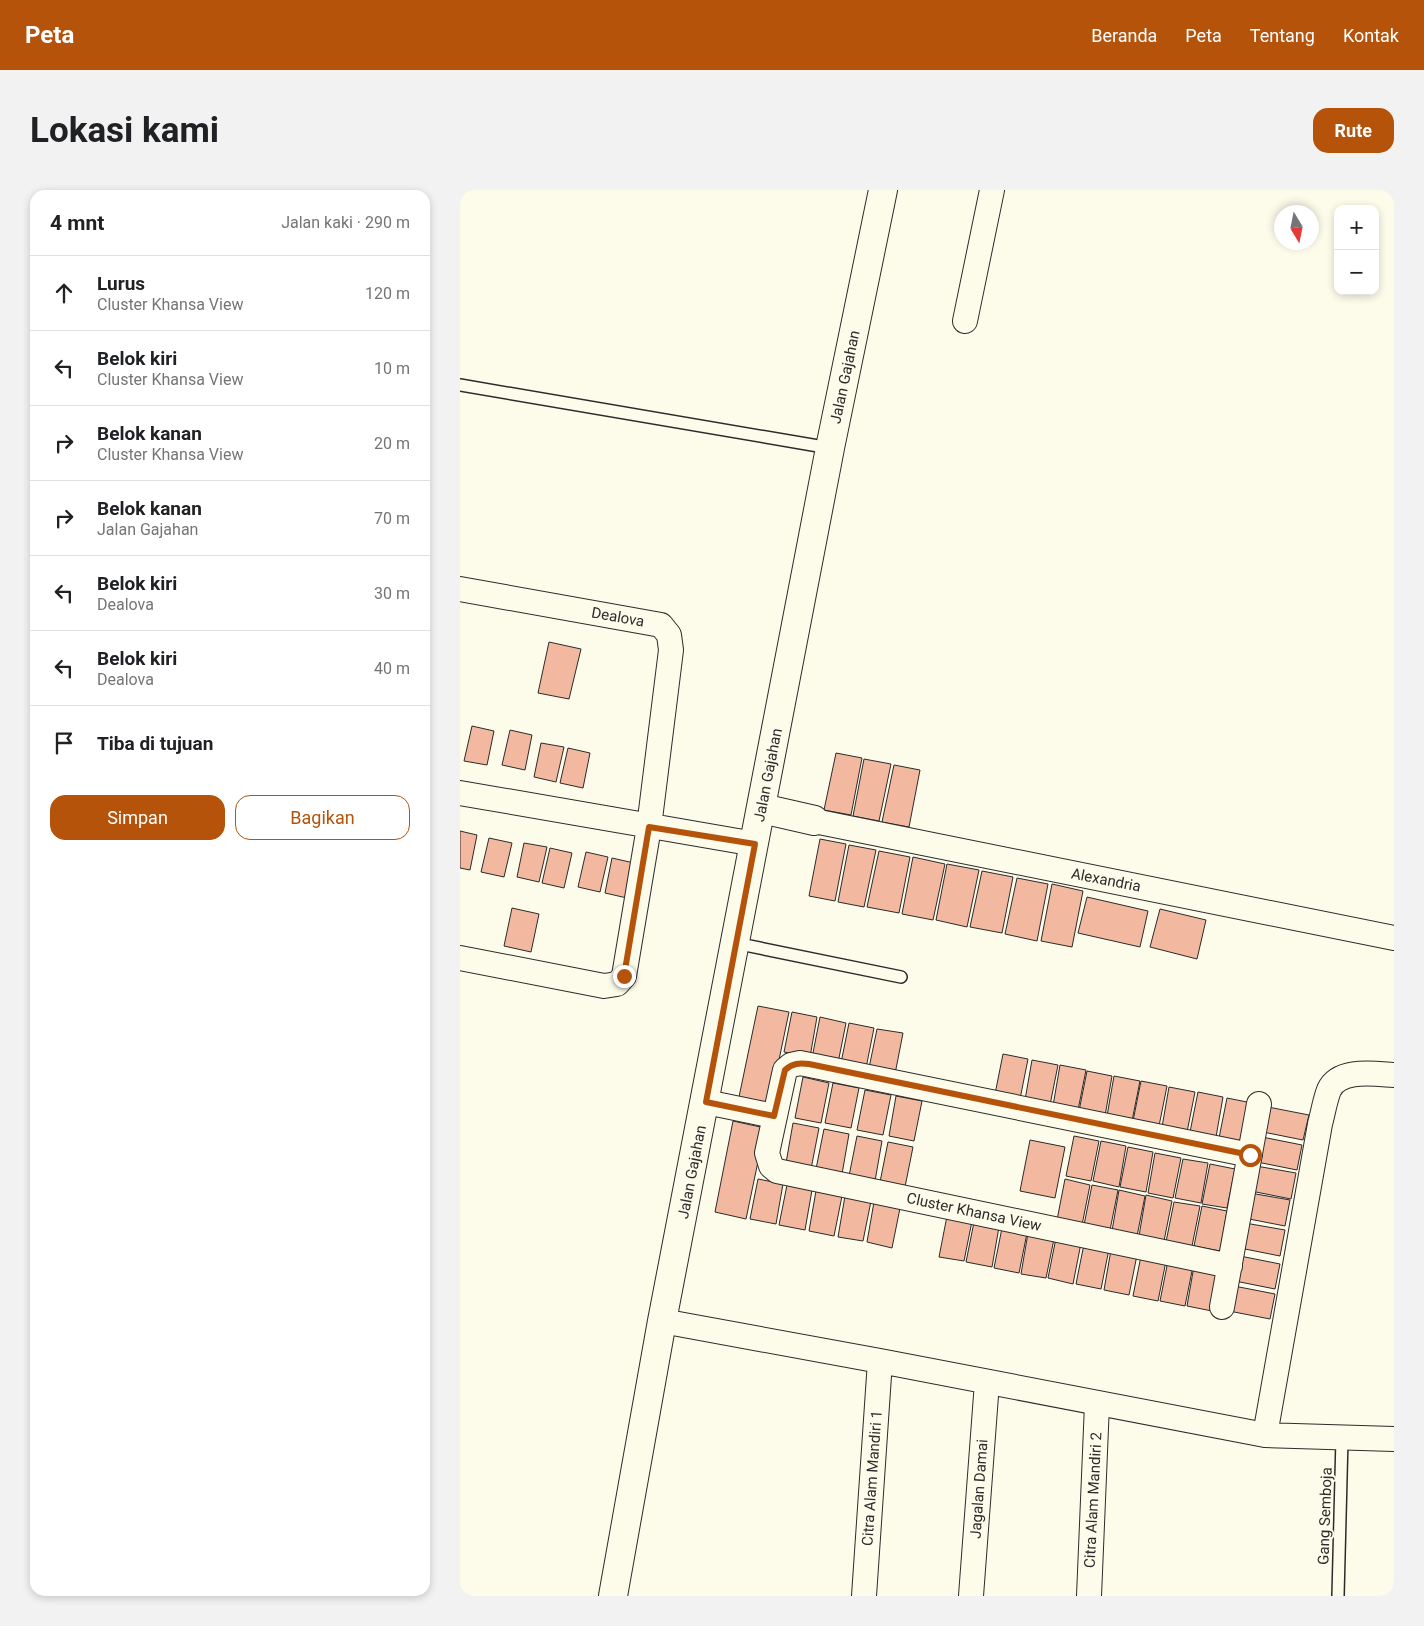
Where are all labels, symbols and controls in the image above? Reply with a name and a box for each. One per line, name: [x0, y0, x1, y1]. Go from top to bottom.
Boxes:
text: Peta: [25, 21, 74, 49]
text: Beranda: [1091, 25, 1157, 46]
text: Peta: [1185, 25, 1222, 46]
text: Tentang: [1250, 25, 1315, 46]
text: Kontak: [1343, 25, 1399, 46]
button: Rute: [1313, 108, 1394, 153]
text: Lokasi kami: [30, 110, 219, 151]
north arrow: [1274, 205, 1319, 250]
map controls: [1334, 205, 1379, 295]
button: +: [1334, 205, 1379, 250]
text: 4 mnt: [50, 211, 104, 235]
text: Jalan kaki · 290 m: [281, 213, 410, 232]
button: −: [1334, 250, 1379, 295]
text: Lurus: [97, 272, 145, 295]
icon: ahead: [50, 279, 78, 307]
text: 120 m: [365, 284, 410, 303]
text: Cluster Khansa View: [97, 295, 243, 314]
street label: Jalan Gajahan: [826, 329, 864, 425]
text: Belok kiri: [97, 347, 177, 370]
icon: left: [50, 354, 78, 382]
text: 10 m: [374, 359, 410, 378]
text: Cluster Khansa View: [97, 370, 243, 389]
text: Belok kanan: [97, 422, 202, 445]
icon: right: [50, 429, 78, 457]
text: 20 m: [374, 434, 410, 453]
text: Cluster Khansa View: [97, 445, 243, 464]
text: Belok kanan: [97, 497, 202, 520]
icon: right: [50, 504, 78, 532]
text: 70 m: [374, 509, 410, 528]
text: Jalan Gajahan: [97, 520, 198, 539]
text: Belok kiri: [97, 572, 177, 595]
icon: left: [50, 579, 78, 607]
text: 30 m: [374, 584, 410, 603]
text: Dealova: [97, 595, 154, 614]
street label: Dealova: [590, 604, 646, 630]
text: Belok kiri: [97, 647, 177, 670]
icon: left: [50, 654, 78, 682]
text: 40 m: [374, 659, 410, 678]
text: Dealova: [97, 670, 154, 689]
street label: Jalan Gajahan: [750, 727, 786, 823]
icon: arrive: [50, 729, 78, 757]
text: Tiba di tujuan: [97, 732, 213, 755]
button: Simpan: [50, 795, 225, 840]
button: Bagikan: [235, 795, 410, 840]
street label: Alexandria: [1070, 864, 1142, 896]
route end: [613, 965, 636, 988]
street label: Jalan Gajahan: [674, 1124, 710, 1220]
route start: [1239, 1144, 1262, 1167]
street label: Cluster Khansa View: [905, 1189, 1043, 1235]
street label: Citra Alam Mandiri 1: [858, 1410, 886, 1546]
street label: Citra Alam Mandiri 2: [1080, 1432, 1106, 1568]
street label: Jagalan Damai: [967, 1439, 991, 1539]
street label: Gang Semboja: [1314, 1467, 1336, 1565]

